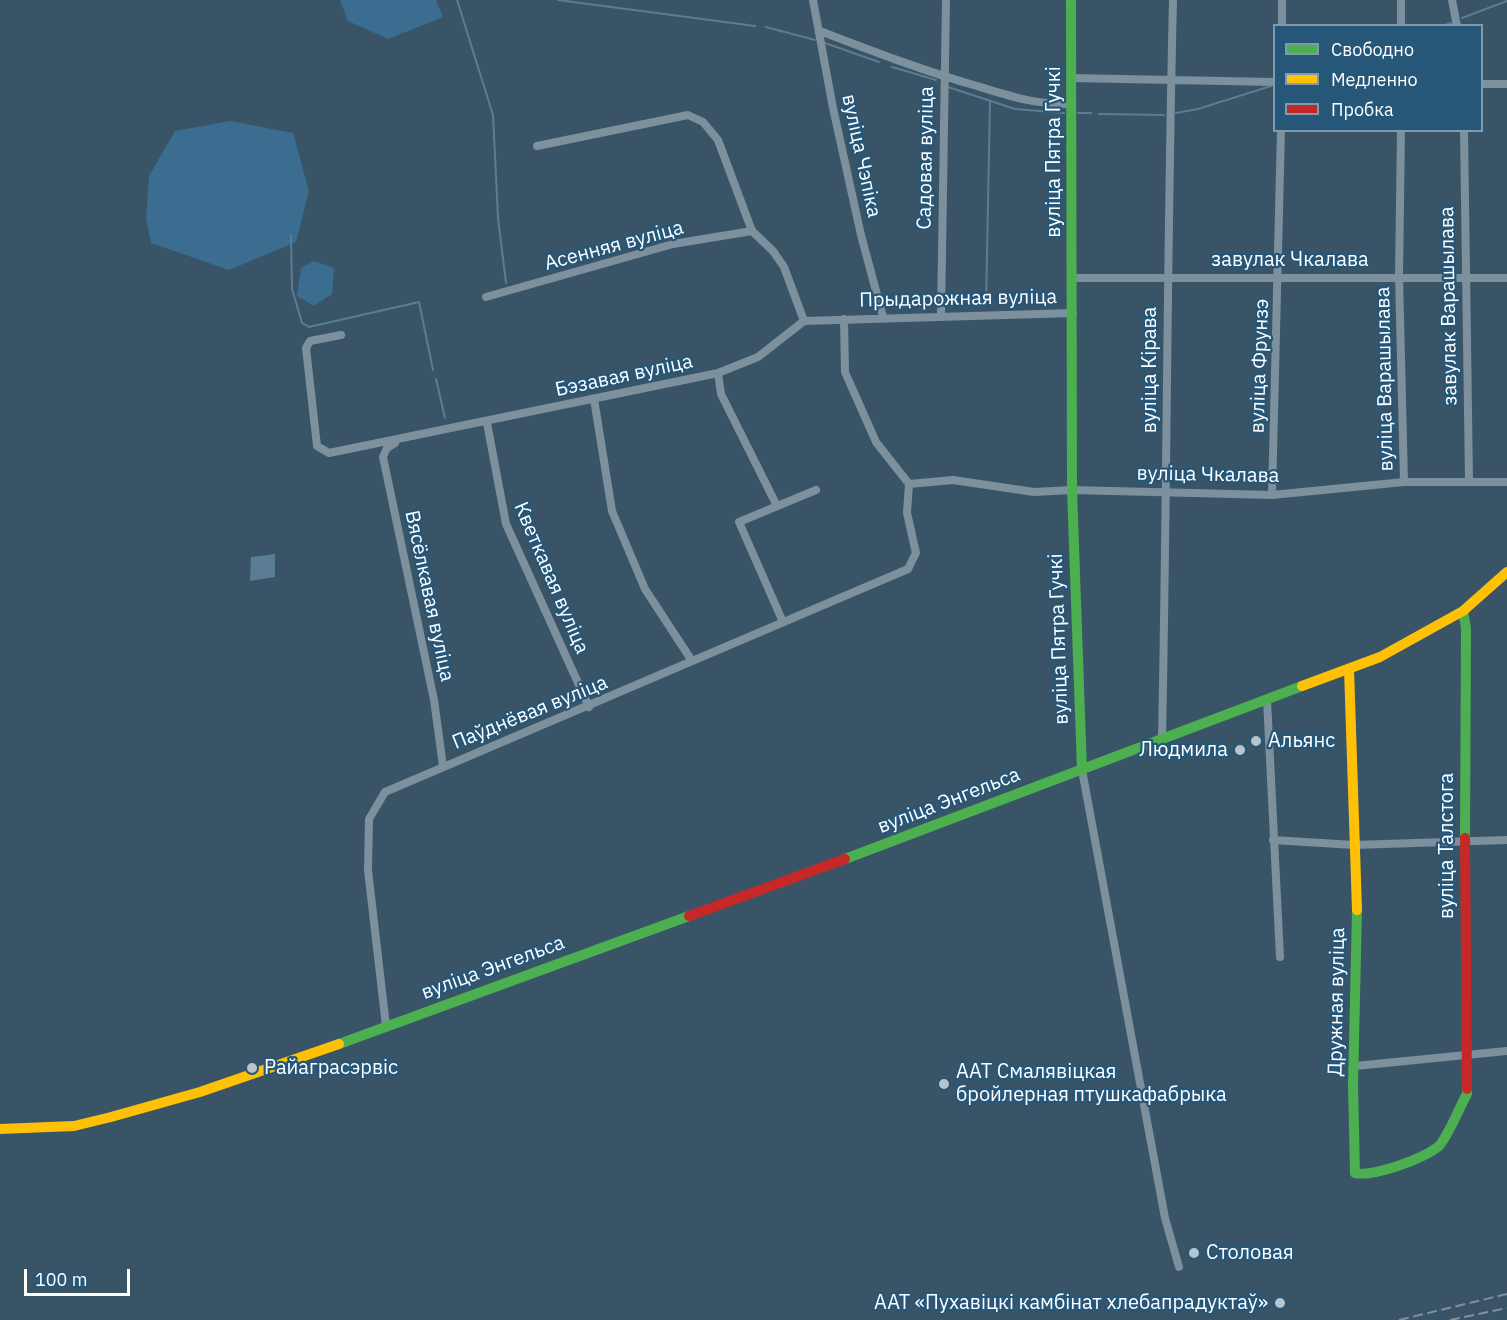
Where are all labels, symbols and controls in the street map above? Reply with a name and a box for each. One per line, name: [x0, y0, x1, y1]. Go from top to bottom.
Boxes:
legend: [1273, 24, 1483, 132]
text: Свободно: [1331, 38, 1414, 61]
street label: вуліца Пятра Гучкі: [1042, 66, 1066, 238]
text: Медленно: [1331, 68, 1418, 91]
street label: Садовая вуліца: [913, 86, 939, 230]
street label: вуліца Чэпіка: [836, 92, 886, 220]
text: Пробка: [1331, 98, 1394, 121]
street label: завулак Варашылава: [1435, 206, 1463, 406]
street label: Асенняя вуліца: [542, 216, 686, 276]
street label: завулак Чкалава: [1211, 248, 1369, 272]
street label: Прыдарожная вуліца: [859, 285, 1057, 313]
street label: вуліца Варашылава: [1371, 287, 1399, 471]
street label: вуліца Фрунзэ: [1246, 298, 1274, 434]
street label: вуліца Кірава: [1138, 307, 1162, 433]
street label: Бэзавая вуліца: [553, 350, 695, 402]
street label: вуліца Чкалава: [1136, 462, 1280, 488]
street label: Кветкавая вуліца: [508, 498, 594, 658]
street label: Вясёлкавая вуліца: [399, 508, 459, 684]
street label: вуліца Пятра Гучкі: [1044, 553, 1074, 725]
street label: Паўднёвая вуліца: [449, 671, 611, 755]
place label: Альянс: [1268, 729, 1335, 753]
marker: Альянс: [1249, 734, 1263, 748]
place label: Людмила: [1139, 738, 1228, 762]
marker: Людмила: [1233, 743, 1247, 757]
street label: вуліца Энгельса: [874, 763, 1024, 839]
street label: вуліца Талстога: [1435, 773, 1459, 919]
street label: Дружная вуліца: [1324, 927, 1350, 1077]
street label: вуліца Энгельса: [418, 931, 568, 1005]
place label: Райаграсэрвіс: [264, 1056, 398, 1080]
place label: ААТ Смалявіцкая бройлерная птушкафабрыка: [956, 1060, 1227, 1107]
marker: Райаграсэрвіс: [245, 1061, 259, 1075]
marker: ААТ Смалявіцкая бройлерная птушкафабрыка: [937, 1077, 951, 1091]
place label: Столовая: [1206, 1241, 1294, 1265]
marker: Столовая: [1187, 1246, 1201, 1260]
scale bar: [27, 1257, 134, 1295]
text: 100 m: [35, 1268, 87, 1291]
place label: ААТ «Пухавіцкі камбінат хлебапрадуктаў»: [874, 1291, 1268, 1315]
marker: ААТ «Пухавіцкі камбінат хлебапрадуктаў»: [1273, 1296, 1287, 1310]

